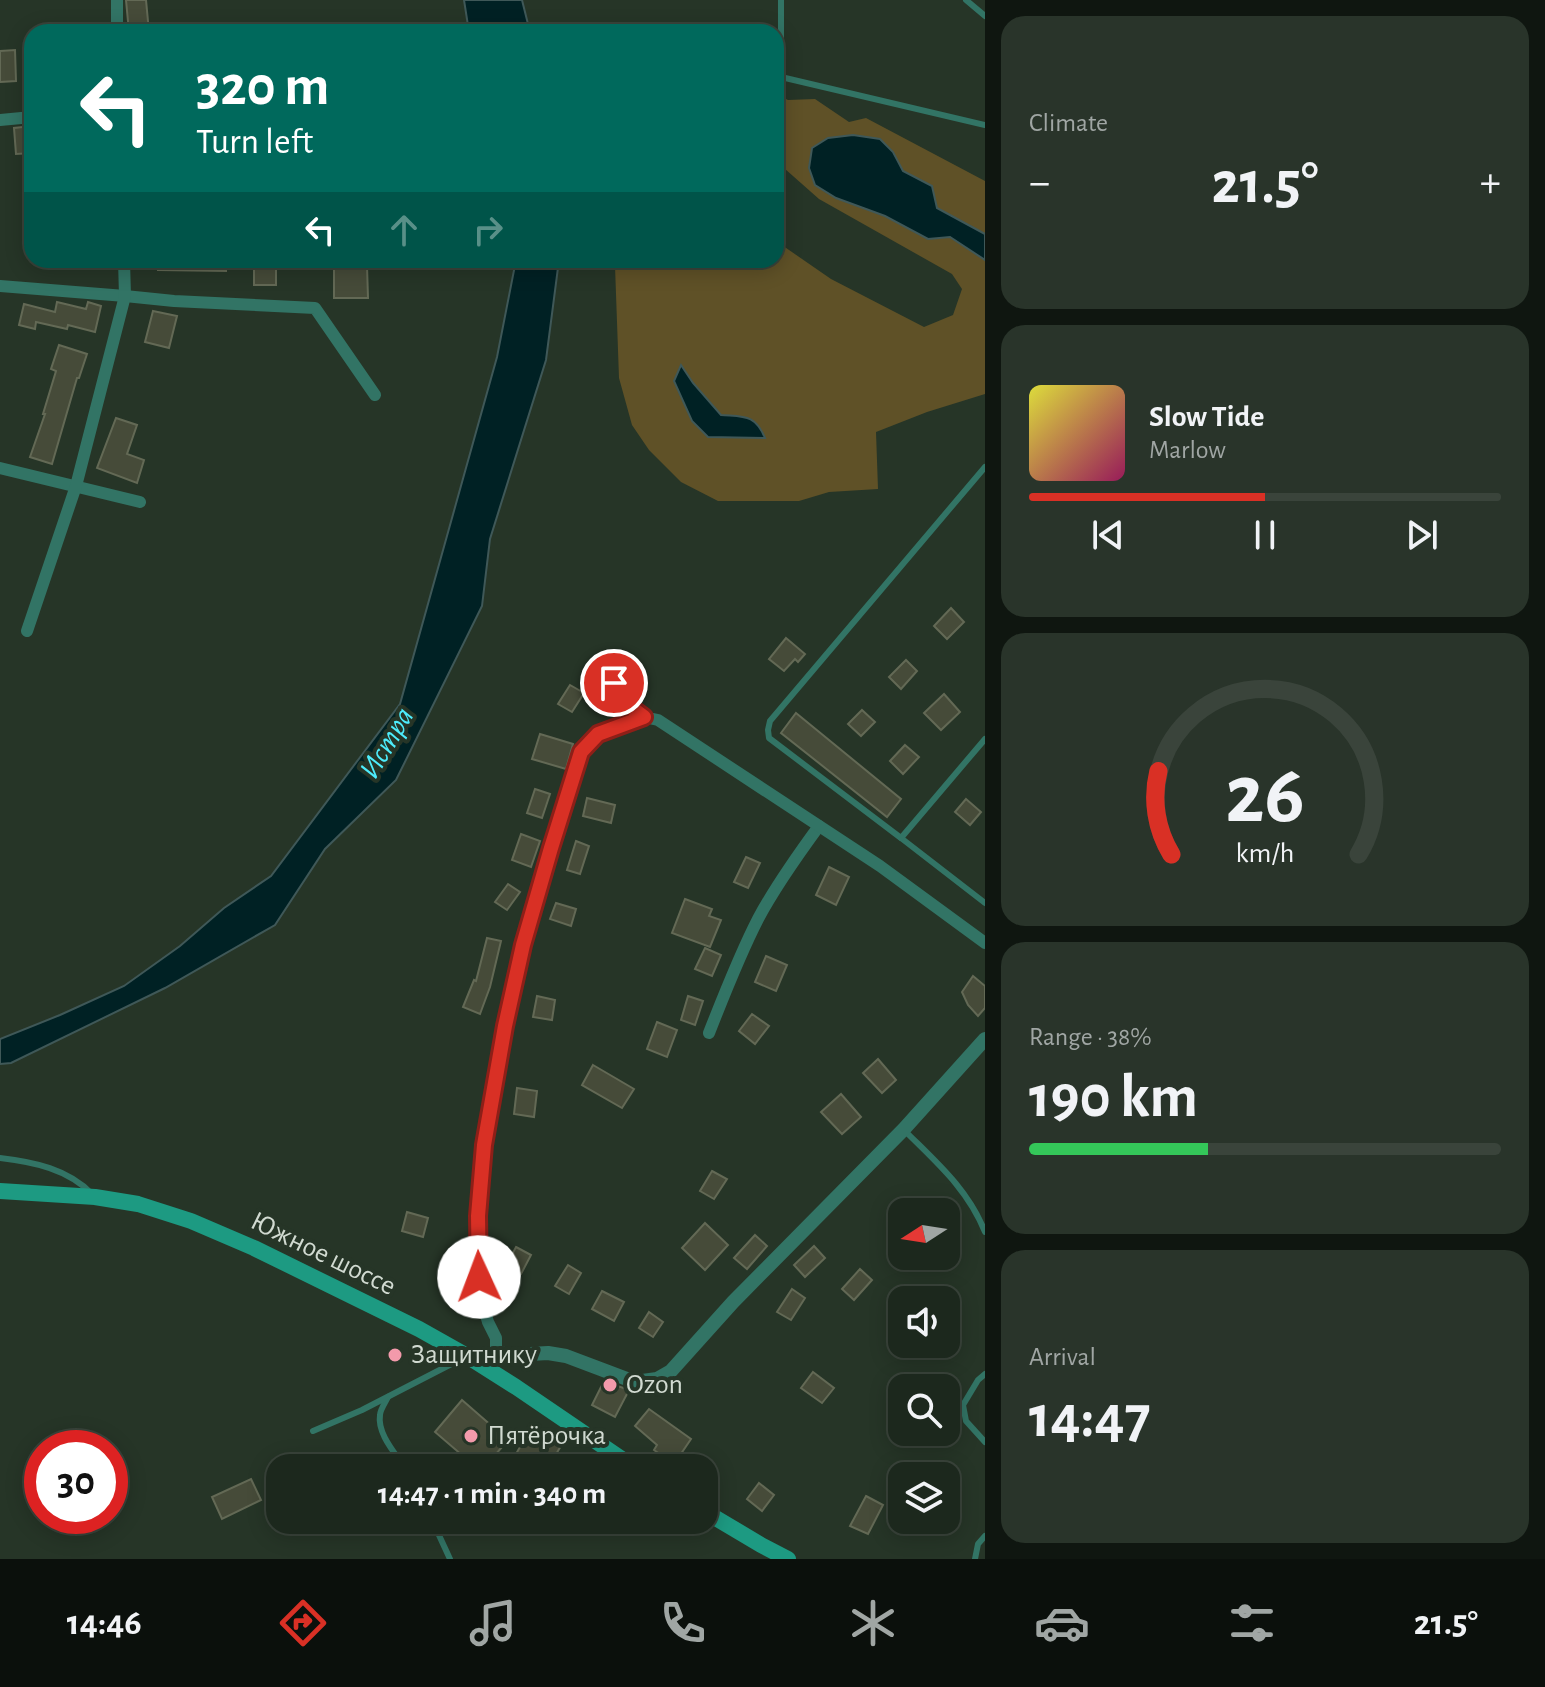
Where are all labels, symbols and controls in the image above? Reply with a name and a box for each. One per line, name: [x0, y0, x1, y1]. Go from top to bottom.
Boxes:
icon: left: [64, 56, 168, 160]
text: 320 m: [196, 59, 329, 115]
text: Climate: [1029, 110, 1108, 136]
text: Turn left: [196, 124, 313, 160]
text: 21.5°: [1211, 154, 1319, 214]
text: −: [1029, 161, 1050, 205]
text: +: [1480, 161, 1501, 205]
icon: left: [298, 208, 342, 252]
icon: ahead: [382, 208, 426, 252]
icon: right: [466, 208, 510, 252]
text: Slow Tide: [1149, 402, 1264, 432]
text: Marlow: [1149, 437, 1226, 463]
icon: previous: [1086, 513, 1130, 557]
icon: pause: [1243, 513, 1287, 557]
icon: next: [1400, 513, 1444, 557]
pin: [580, 649, 648, 717]
icon: arrive: [592, 661, 636, 705]
water label: Истра: [354, 702, 420, 784]
text: 26: [1225, 754, 1305, 838]
text: km/h: [1236, 840, 1294, 869]
text: Range · 38%: [1029, 1024, 1152, 1050]
text: 190 km: [1029, 1068, 1198, 1128]
north arrow: [888, 1198, 960, 1270]
map controls: [888, 1198, 960, 1534]
street label: Южное шоссе: [246, 1207, 400, 1301]
position arrow: [437, 1235, 521, 1319]
button: sound: [888, 1286, 960, 1358]
place label: Защитнику: [411, 1341, 537, 1369]
text: Arrival: [1029, 1344, 1096, 1370]
marker: Защитнику: [386, 1346, 404, 1364]
place label: Ozon: [626, 1371, 683, 1399]
button: search: [888, 1374, 960, 1446]
marker: Ozon: [601, 1376, 619, 1394]
text: 14:47: [1029, 1388, 1151, 1448]
place label: Пятёрочка: [487, 1422, 606, 1450]
marker: Пятёрочка: [462, 1427, 480, 1445]
speed limit sign: 30: [24, 1430, 128, 1534]
button: layers: [888, 1462, 960, 1534]
text: 14:47 · 1 min · 340 m: [378, 1479, 606, 1509]
icon: directions: [275, 1595, 331, 1651]
icon: music: [465, 1595, 521, 1651]
icon: phone: [655, 1595, 711, 1651]
icon: climate: [845, 1595, 901, 1651]
icon: car: [1034, 1595, 1090, 1651]
icon: filters: [1224, 1595, 1280, 1651]
text: 14:46: [67, 1605, 142, 1641]
text: 21.5°: [1414, 1605, 1478, 1641]

